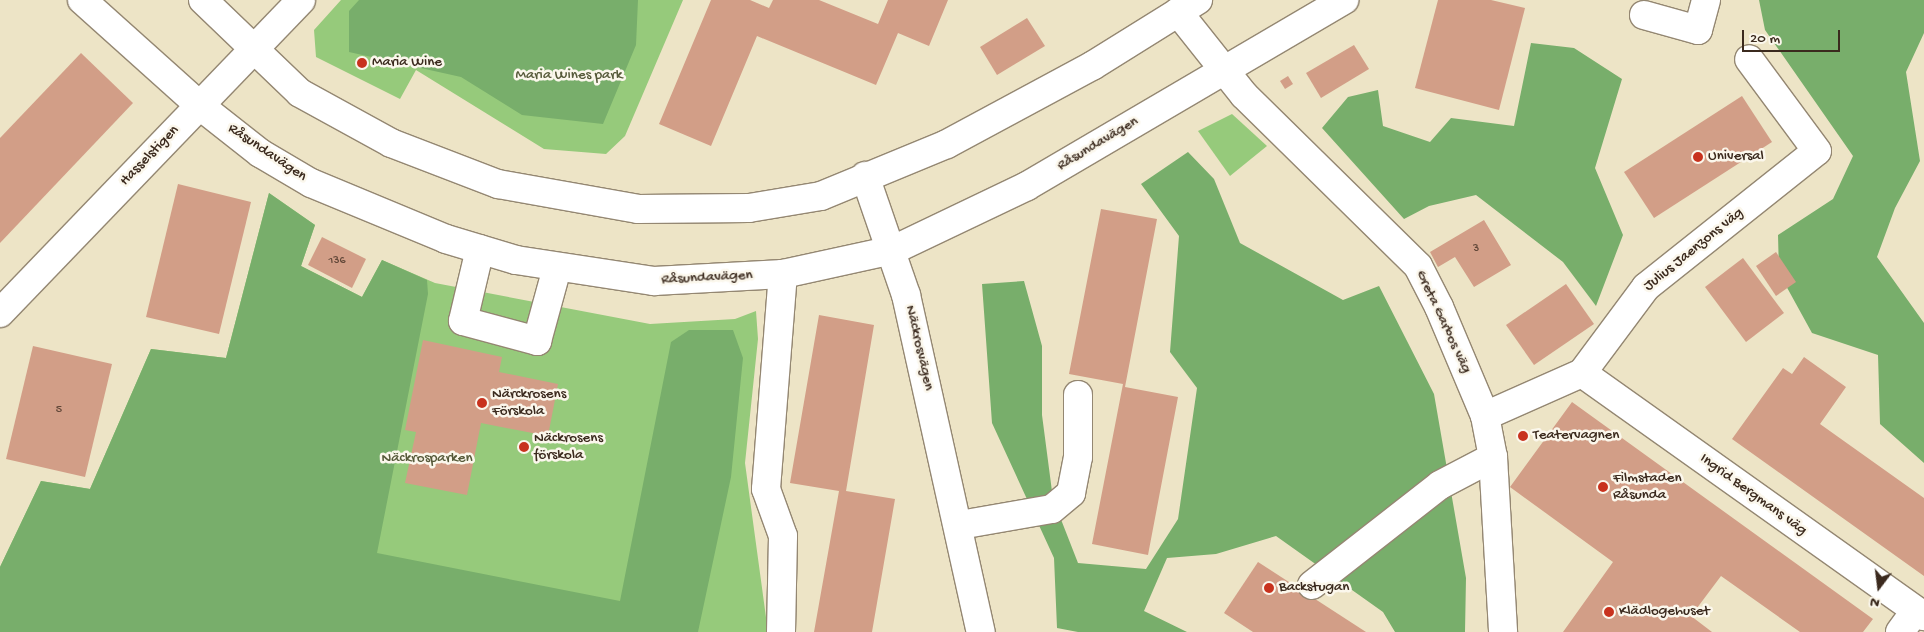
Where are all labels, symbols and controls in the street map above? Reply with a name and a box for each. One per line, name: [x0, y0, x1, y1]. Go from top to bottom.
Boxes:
scale bar: [1744, 20, 1842, 52]
text: 20 m: [1750, 30, 1780, 48]
place label: Maria Wine: [372, 54, 442, 72]
marker: Maria Wine: [356, 57, 368, 69]
park label: Maria Wines park: [516, 67, 622, 85]
street label: Råsundavägen: [1054, 113, 1142, 175]
street label: Råsundavägen: [224, 120, 310, 186]
street label: Hasselstigen: [117, 122, 183, 190]
place label: Universal: [1708, 148, 1764, 166]
marker: Universal: [1692, 151, 1704, 163]
street label: Julius Jaenzons väg: [1641, 204, 1747, 296]
house number: 3: [1473, 243, 1479, 257]
house number: 136: [328, 255, 346, 269]
street label: Råsundavägen: [661, 267, 753, 289]
street label: Greta Garbos väg: [1411, 268, 1475, 376]
street label: Näckrosvägen: [900, 304, 938, 392]
place label: Närckrosens Förskola: [492, 385, 566, 420]
marker: Närckrosens Förskola: [476, 397, 488, 409]
house number: 5: [56, 404, 62, 418]
place label: Teatervagnen: [1533, 427, 1619, 445]
place label: Näckrosens förskola: [534, 429, 603, 464]
marker: Teatervagnen: [1517, 430, 1529, 442]
marker: Näckrosens förskola: [518, 441, 530, 453]
park label: Näckrosparken: [381, 450, 473, 468]
street label: Ingrid Bergmans väg: [1696, 450, 1810, 540]
place label: Filmstaden Råsunda: [1613, 469, 1682, 504]
marker: Filmstaden Råsunda: [1597, 481, 1609, 493]
north arrow: [1854, 562, 1904, 612]
place label: Backstugan: [1279, 579, 1349, 597]
marker: Backstugan: [1263, 582, 1275, 594]
text: N: [1868, 593, 1882, 611]
place label: Klädlogehuset: [1619, 603, 1710, 621]
marker: Klädlogehuset: [1603, 606, 1615, 618]

